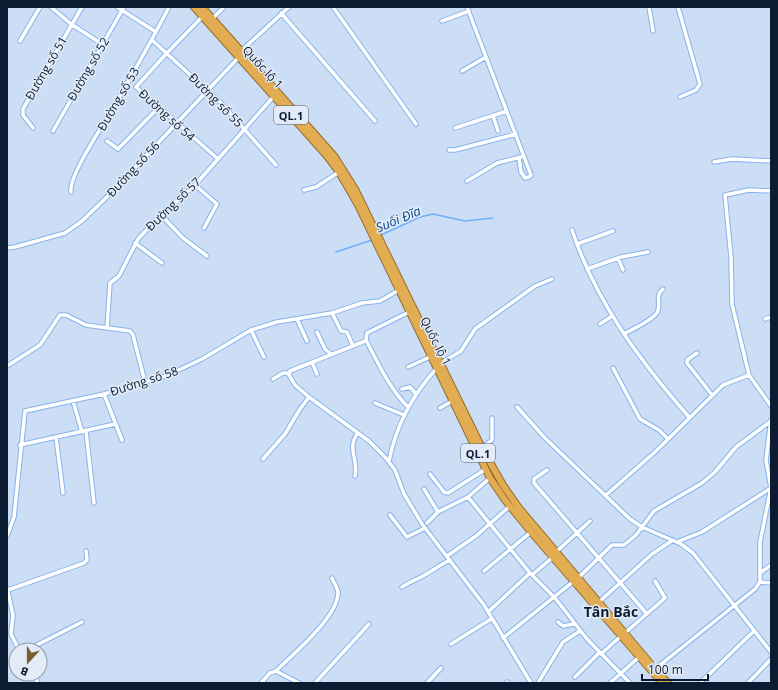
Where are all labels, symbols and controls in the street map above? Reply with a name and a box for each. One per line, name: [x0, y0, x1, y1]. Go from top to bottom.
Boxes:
street label: Đường số 51: [21, 33, 71, 103]
street label: Đường số 52: [63, 34, 113, 104]
street label: Quốc lộ 1: [239, 42, 287, 92]
street label: Đường số 53: [93, 64, 143, 134]
street label: Đường số 55: [185, 69, 247, 131]
street label: Đường số 54: [135, 85, 199, 145]
road number: QL.1: [274, 106, 308, 124]
street label: Đường số 56: [103, 137, 163, 201]
street label: Đường số 57: [142, 173, 204, 235]
water label: Suối Đĩa: [373, 201, 424, 237]
street label: Quốc lộ 1: [416, 314, 456, 368]
street label: Đường số 58: [108, 362, 180, 400]
road number: QL.1: [461, 444, 495, 462]
district label: Tân Bắc: [584, 602, 638, 621]
north arrow: [8, 642, 48, 682]
scale bar: [642, 656, 708, 682]
text: 100 m: [648, 661, 683, 678]
text: B: [18, 663, 30, 680]

